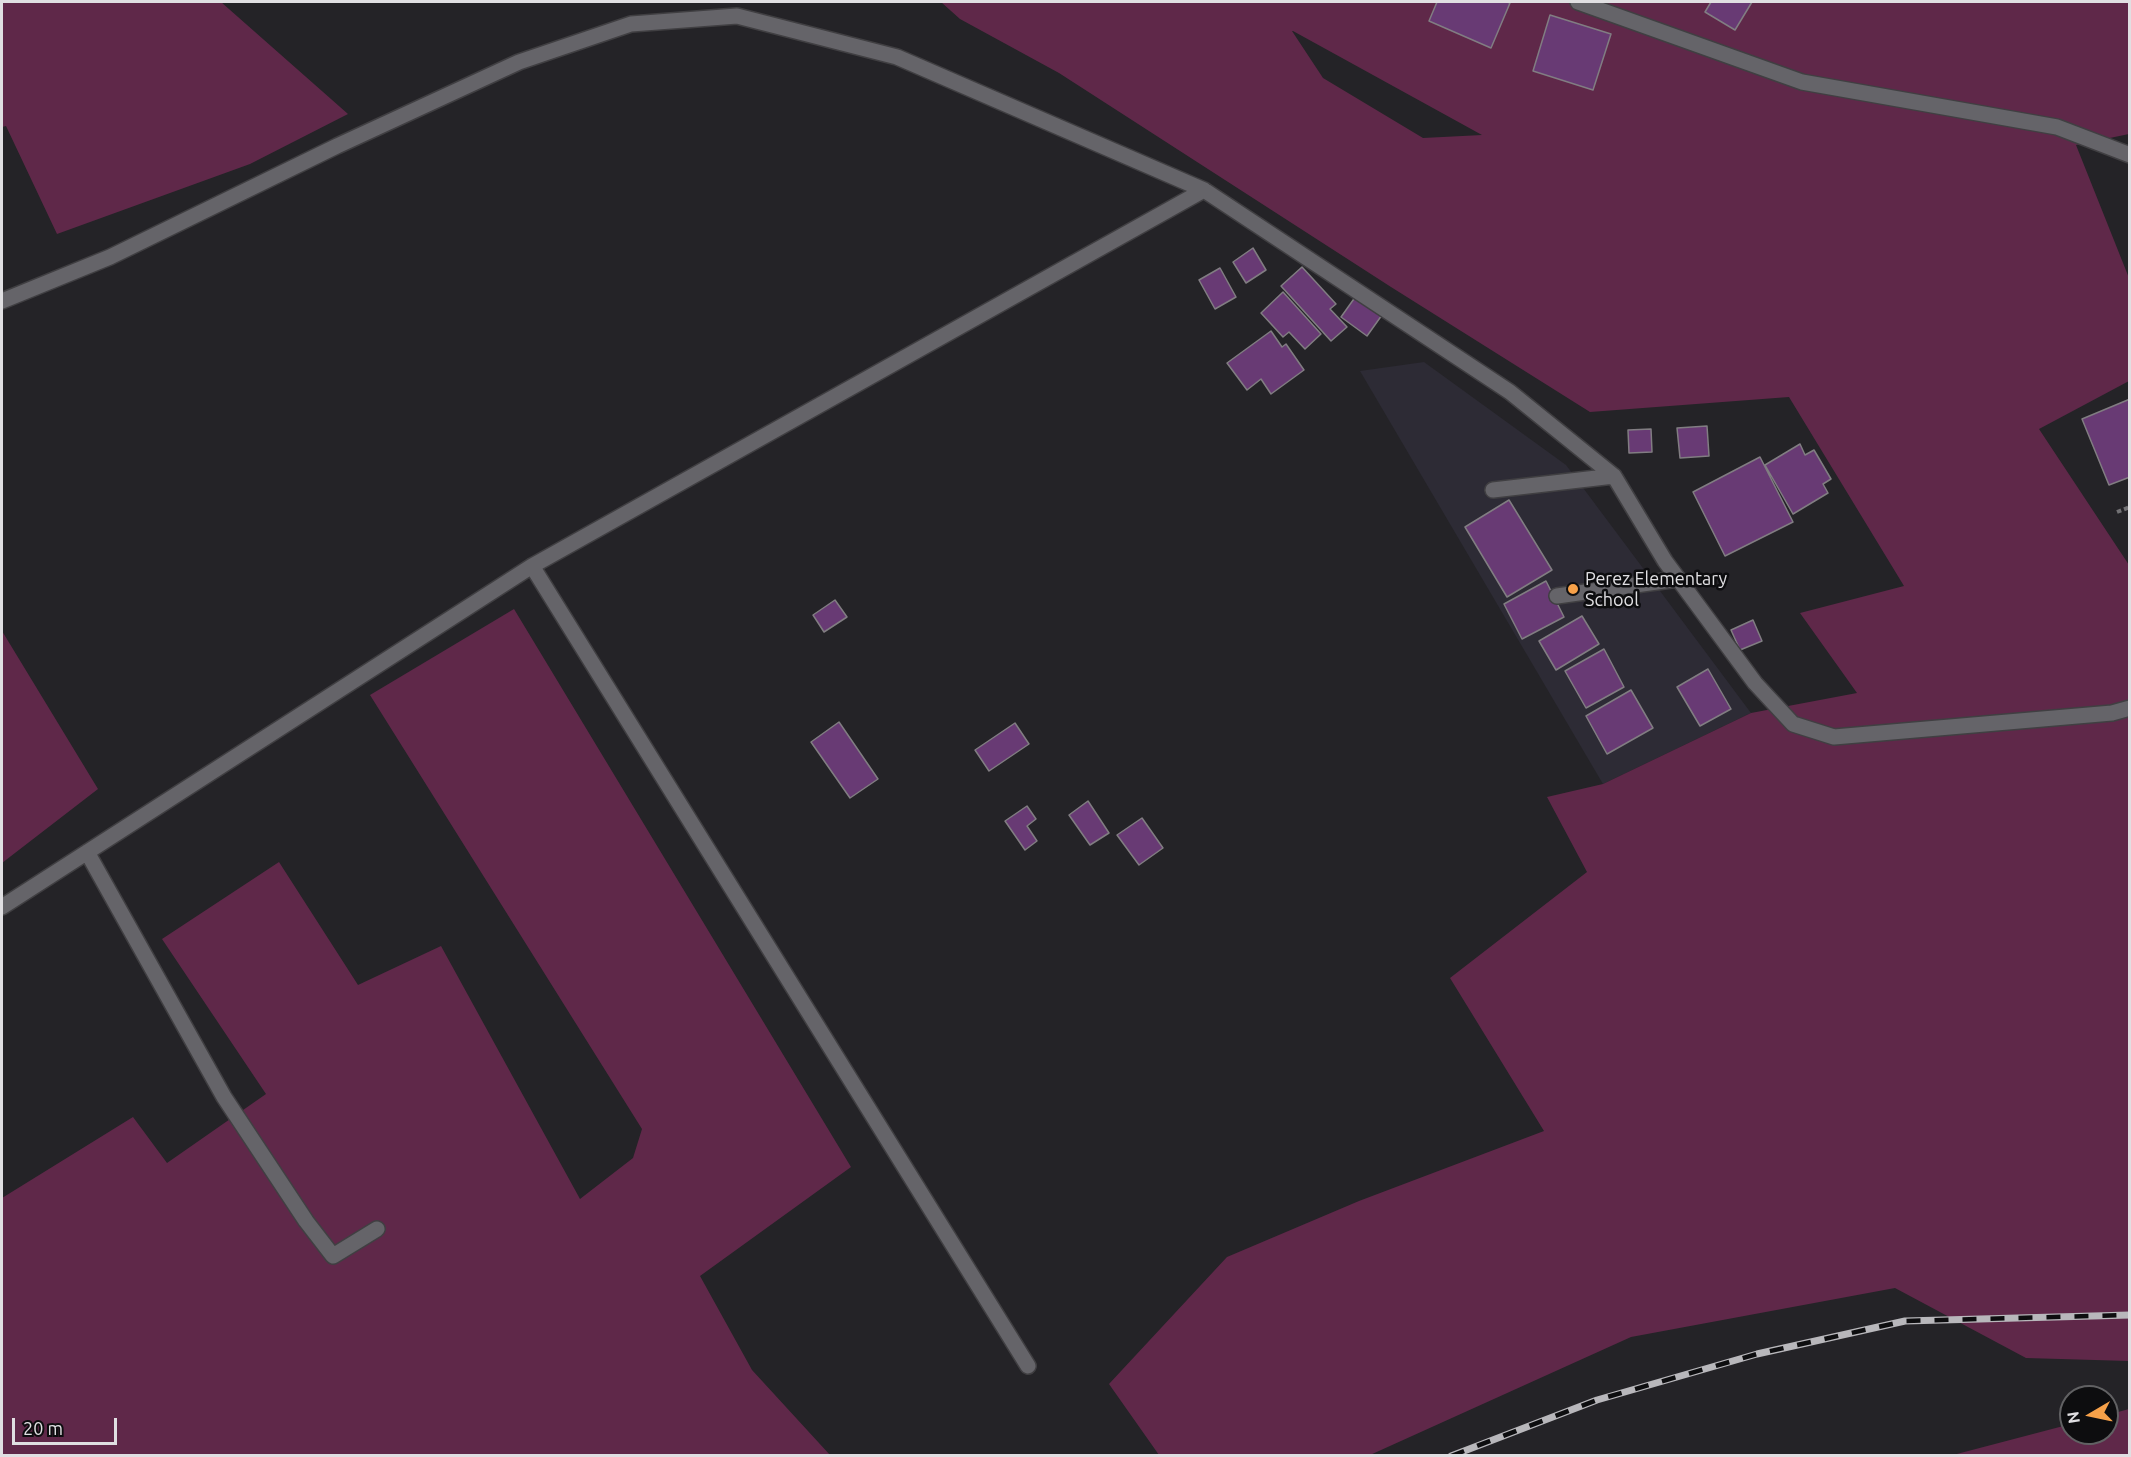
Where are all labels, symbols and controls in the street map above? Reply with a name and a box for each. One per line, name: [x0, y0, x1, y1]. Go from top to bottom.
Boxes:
place label: Perez Elementary School: [1585, 568, 1727, 610]
marker: Perez Elementary School: [1566, 582, 1580, 596]
north arrow: [2059, 1385, 2119, 1445]
scale bar: [15, 1406, 120, 1444]
text: N: [2063, 1410, 2083, 1425]
text: 20 m: [23, 1418, 63, 1438]

